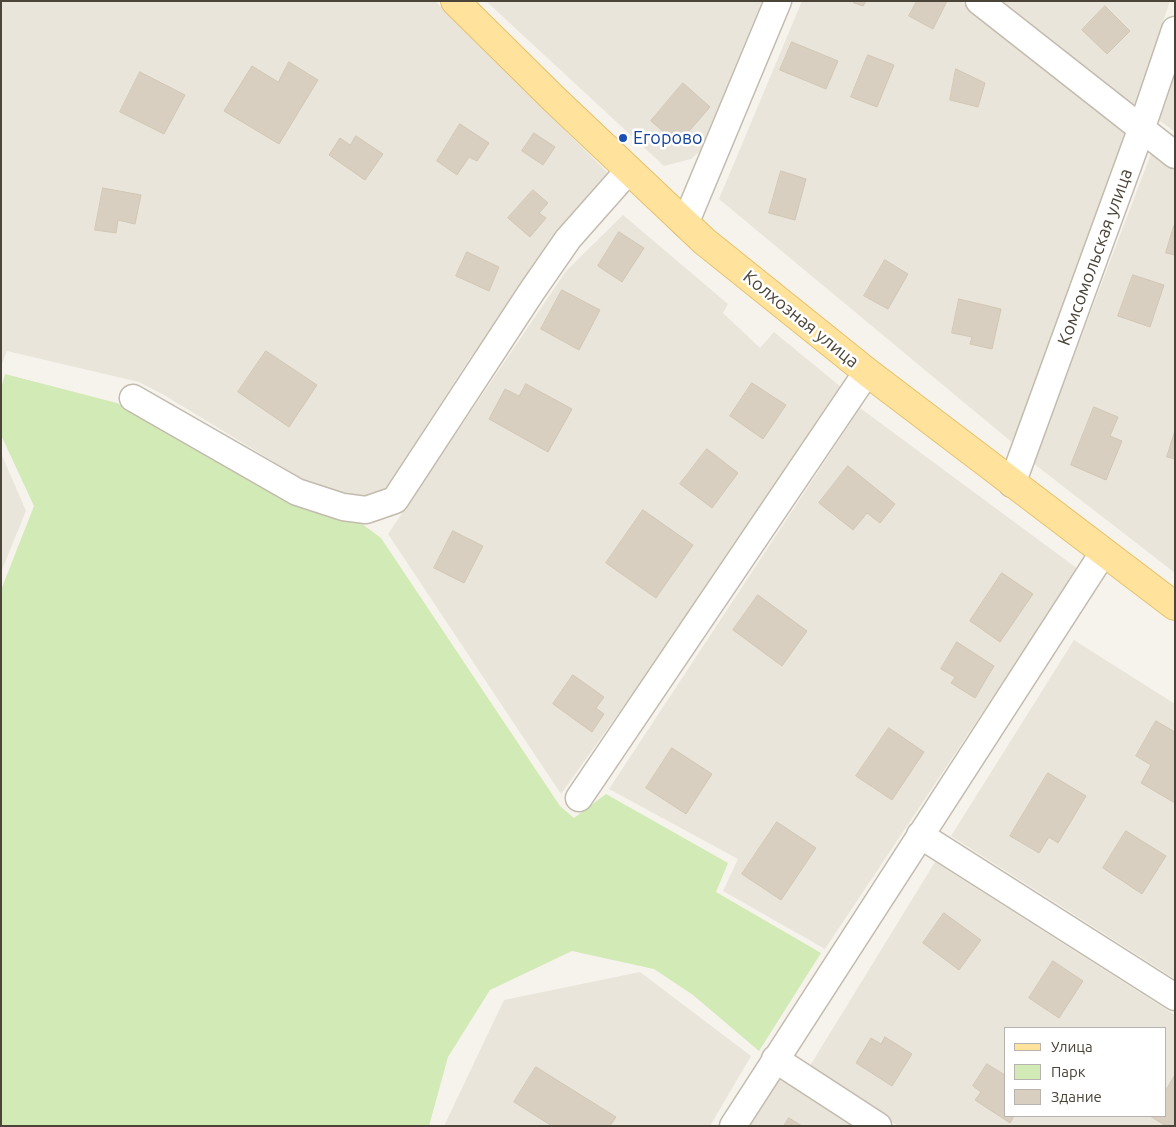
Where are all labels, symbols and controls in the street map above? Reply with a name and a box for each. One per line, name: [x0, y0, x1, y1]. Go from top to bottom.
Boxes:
place label: Егорово: [633, 127, 702, 149]
marker: Егорово: [617, 132, 629, 144]
street label: Комсомольская улица: [1053, 166, 1137, 348]
street label: Колхозная улица: [739, 266, 863, 372]
legend: [1004, 1027, 1166, 1117]
text: Улица: [1051, 1038, 1093, 1055]
text: Парк: [1051, 1063, 1086, 1080]
text: Здание: [1051, 1088, 1102, 1105]

